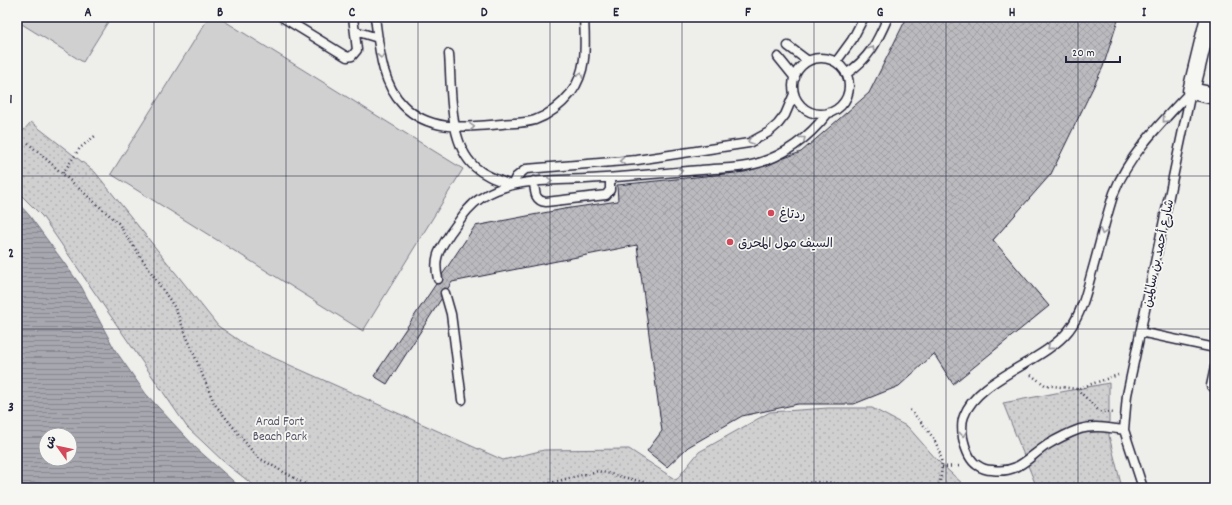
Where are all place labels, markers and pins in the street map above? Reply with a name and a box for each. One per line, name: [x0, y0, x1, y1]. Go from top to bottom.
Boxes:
place label: ردتاغ: [779, 206, 805, 225]
marker: ردتاغ: [766, 208, 776, 218]
place label: السيف مول المحرق: [738, 235, 833, 254]
marker: السيف مول المحرق: [725, 237, 735, 247]

